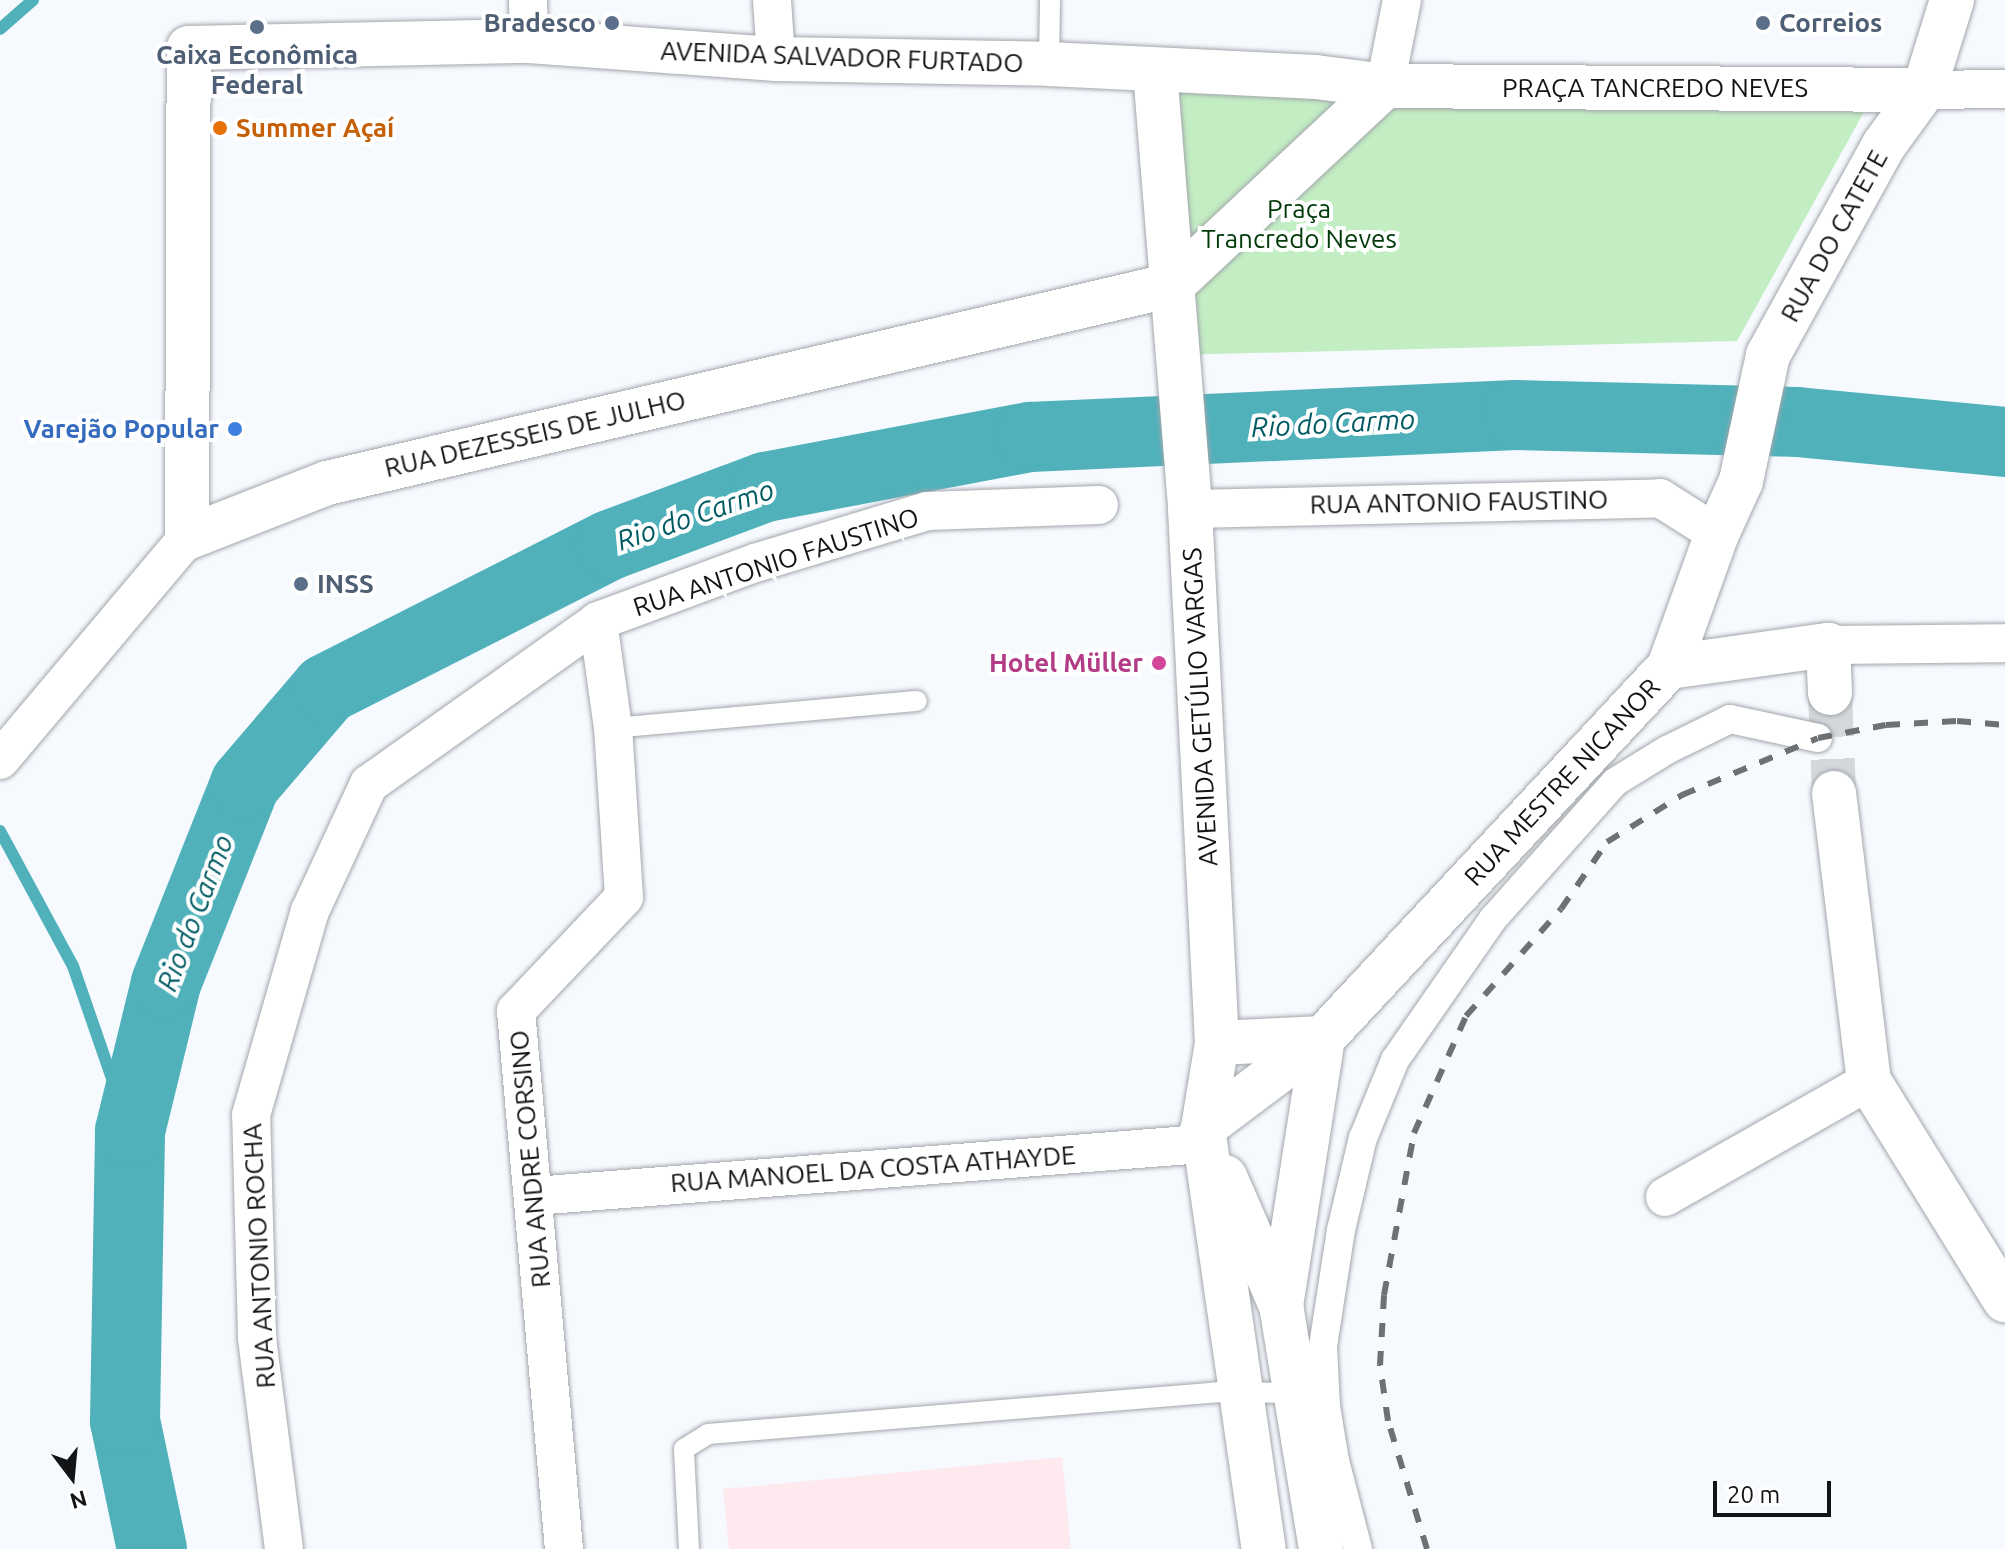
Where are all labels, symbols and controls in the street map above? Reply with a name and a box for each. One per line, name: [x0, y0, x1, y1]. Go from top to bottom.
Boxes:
place label: Bradesco: [483, 7, 596, 39]
place label: Correios: [1779, 7, 1882, 39]
marker: Bradesco: [603, 14, 621, 32]
marker: Correios: [1754, 14, 1772, 32]
marker: Caixa Econômica Federal: [248, 18, 266, 36]
street label: AVENIDA SALVADOR FURTADO: [660, 35, 1024, 79]
place label: Caixa Econômica Federal: [156, 39, 358, 100]
street label: PRAÇA TANCREDO NEVES: [1502, 72, 1808, 104]
place label: Summer Açaí: [236, 112, 394, 144]
marker: Summer Açaí: [211, 119, 229, 137]
street label: RUA DO CATETE: [1774, 145, 1894, 327]
park label: Praça Trancredo Neves: [1201, 193, 1397, 254]
street label: RUA DEZESSEIS DE JULHO: [381, 384, 689, 484]
water label: Rio do Carmo: [1250, 402, 1416, 444]
place label: Varejão Popular: [23, 413, 219, 445]
marker: Varejão Popular: [226, 420, 244, 438]
water label: Rio do Carmo: [612, 472, 778, 558]
street label: RUA ANTONIO FAUSTINO: [1309, 484, 1609, 520]
street label: RUA ANTONIO FAUSTINO: [629, 501, 923, 623]
street label: AVENIDA GETÚLIO VARGAS: [1176, 547, 1224, 867]
place label: INSS: [317, 568, 374, 600]
marker: INSS: [292, 575, 310, 593]
place label: Hotel Müller: [989, 647, 1143, 679]
marker: Hotel Müller: [1150, 654, 1168, 672]
street label: RUA MESTRE NICANOR: [1458, 672, 1666, 892]
water label: Rio do Carmo: [150, 830, 240, 996]
street label: RUA ANDRE CORSINO: [503, 1029, 557, 1289]
street label: RUA ANTONIO ROCHA: [236, 1123, 282, 1389]
street label: RUA MANOEL DA COSTA ATHAYDE: [669, 1139, 1077, 1199]
north arrow: [32, 1437, 112, 1517]
scale bar: [1717, 1465, 1835, 1515]
text: 20 m: [1727, 1481, 1780, 1508]
text: N: [67, 1486, 90, 1515]

